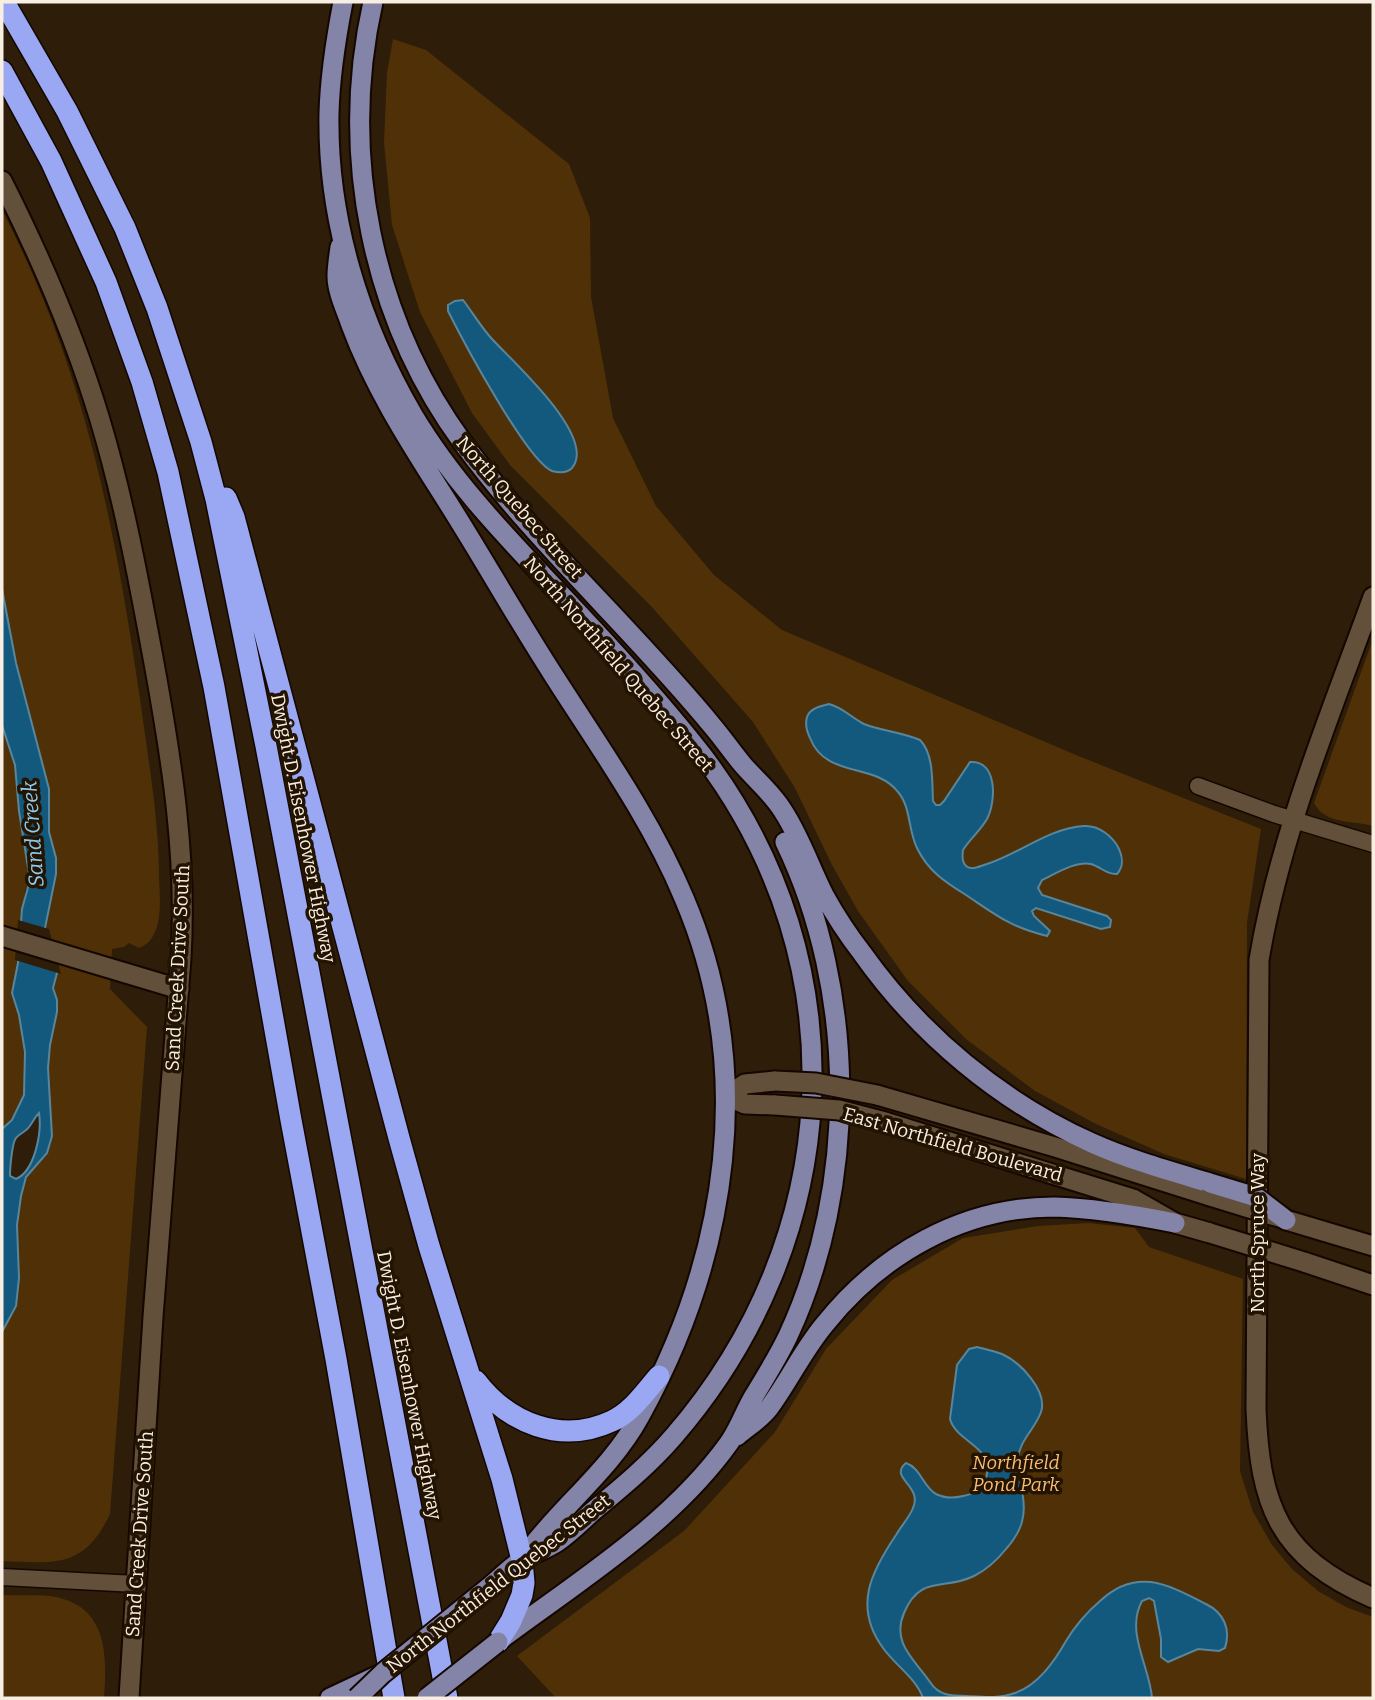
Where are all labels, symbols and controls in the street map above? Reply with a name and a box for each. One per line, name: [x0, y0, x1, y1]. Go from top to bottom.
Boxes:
street label: North Quebec Street: [451, 431, 588, 583]
street label: North Northfield Quebec Street: [519, 552, 718, 777]
street label: Dwight D. Eisenhower Highway: [266, 692, 341, 965]
water label: Sand Creek: [16, 779, 50, 888]
street label: Sand Creek Drive South: [161, 864, 194, 1072]
street label: East Northfield Boulevard: [841, 1102, 1065, 1187]
street label: North Spruce Way: [1246, 1152, 1269, 1313]
street label: Dwight D. Eisenhower Highway: [372, 1249, 447, 1522]
street label: Sand Creek Drive South: [121, 1430, 158, 1638]
park label: Northfield Pond Park: [972, 1451, 1060, 1496]
street label: North Northfield Quebec Street: [382, 1489, 615, 1678]

